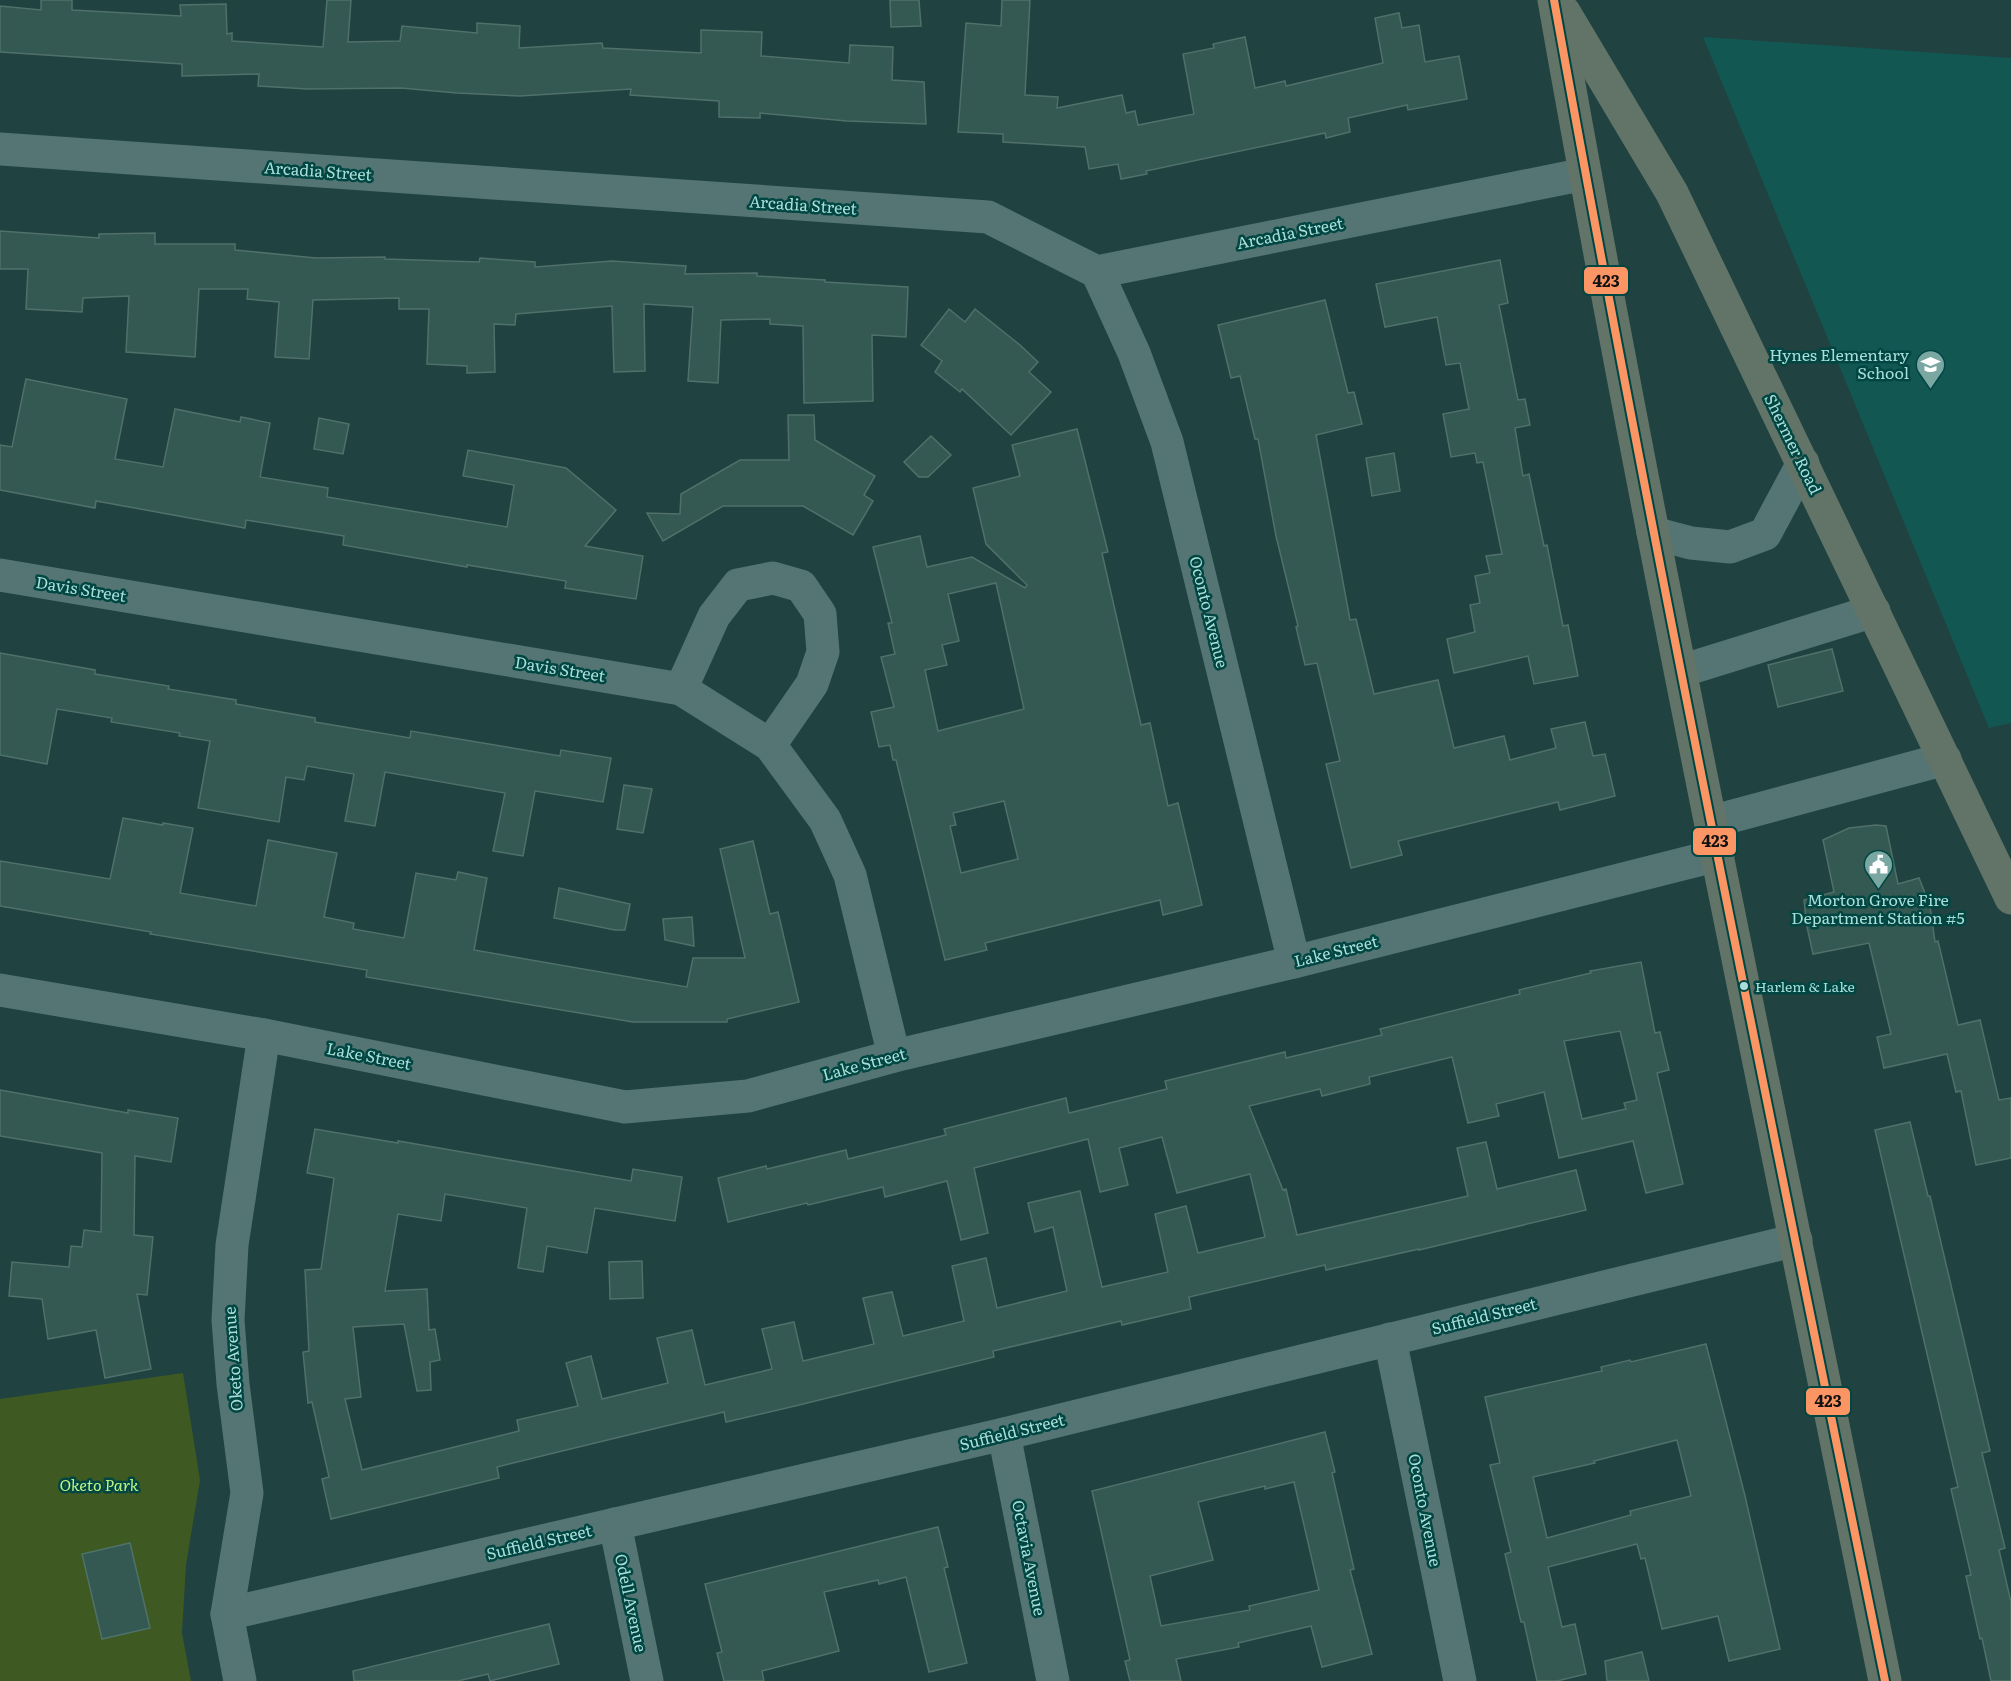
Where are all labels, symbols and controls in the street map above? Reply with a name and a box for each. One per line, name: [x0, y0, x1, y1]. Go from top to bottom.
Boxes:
street label: Arcadia Street: [263, 154, 373, 186]
street label: Arcadia Street: [748, 188, 858, 220]
street label: Arcadia Street: [1234, 210, 1346, 254]
line badge: 423: [1583, 266, 1629, 295]
text: 423: [1592, 268, 1620, 292]
place label: Hynes Elementary School: [1769, 342, 1910, 384]
school or university icon: Hynes Elementary School: [1914, 348, 1946, 390]
street label: Shermer Road: [1759, 389, 1829, 498]
street label: Oconto Avenue: [1184, 553, 1235, 670]
street label: Davis Street: [34, 569, 129, 607]
street label: Davis Street: [513, 649, 608, 687]
line badge: 423: [1692, 827, 1737, 856]
text: 423: [1701, 828, 1729, 852]
public building icon: Morton Grove Fire Department Station #5: [1862, 848, 1894, 890]
place label: Morton Grove Fire Department Station #5: [1791, 887, 1965, 929]
street label: Lake Street: [1291, 928, 1381, 972]
place label: Harlem & Lake: [1755, 976, 1855, 996]
marker: Harlem & Lake: [1738, 980, 1750, 992]
street label: Lake Street: [325, 1035, 414, 1075]
street label: Lake Street: [819, 1040, 909, 1086]
street label: Suffield Street: [1429, 1290, 1539, 1340]
street label: Oketo Avenue: [216, 1306, 248, 1412]
line badge: 423: [1805, 1387, 1851, 1416]
text: 423: [1814, 1388, 1842, 1412]
street label: Suffield Street: [957, 1406, 1067, 1456]
street label: Oconto Avenue: [1403, 1451, 1449, 1568]
park label: Oketo Park: [59, 1472, 139, 1496]
street label: Octavia Avenue: [1007, 1498, 1053, 1618]
street label: Suffield Street: [484, 1517, 594, 1565]
street label: Odell Avenue: [610, 1551, 654, 1654]

